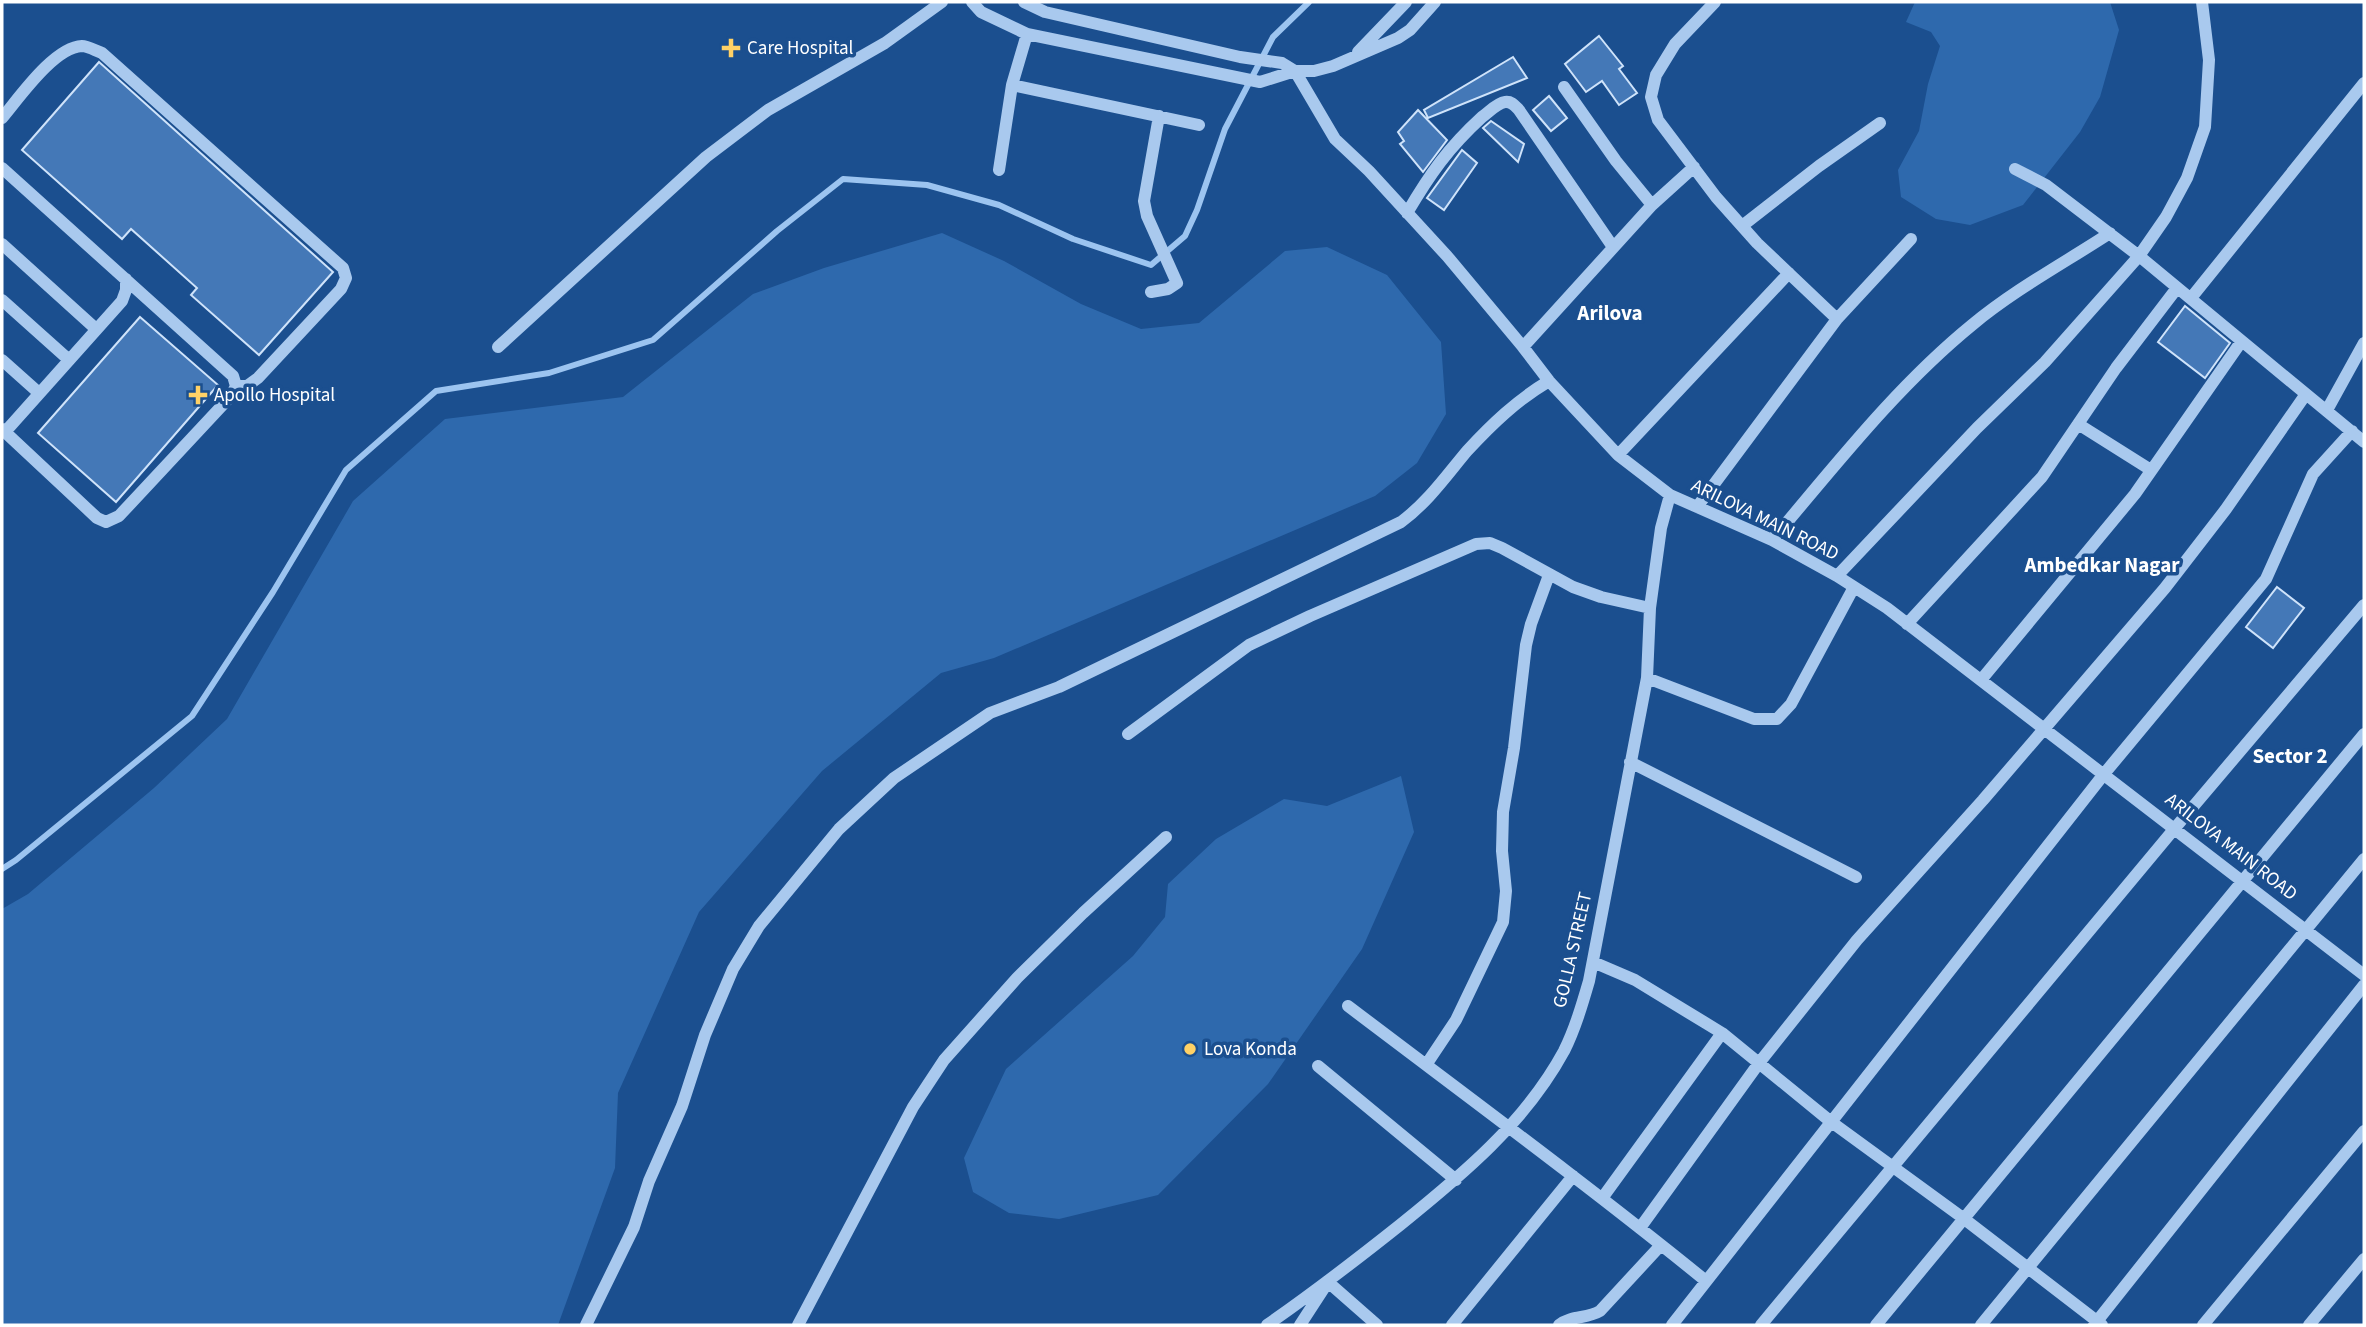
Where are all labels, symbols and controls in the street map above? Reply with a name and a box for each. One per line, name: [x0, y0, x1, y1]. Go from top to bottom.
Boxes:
place label: Care Hospital: [747, 35, 853, 62]
marker: Care Hospital: [721, 38, 741, 58]
district label: Arilova: [1576, 298, 1643, 328]
place label: Apollo Hospital: [214, 382, 335, 409]
marker: Apollo Hospital: [188, 385, 208, 405]
street label: ARILOVA MAIN ROAD: [1687, 472, 1843, 568]
district label: Ambedkar Nagar: [2023, 550, 2180, 580]
district label: Sector 2: [2252, 741, 2328, 771]
street label: ARILOVA MAIN ROAD: [2159, 787, 2303, 907]
street label: GOLLA STREET: [1547, 889, 1599, 1011]
place label: Lova Konda: [1204, 1036, 1297, 1063]
marker: Lova Konda: [1182, 1041, 1198, 1057]

